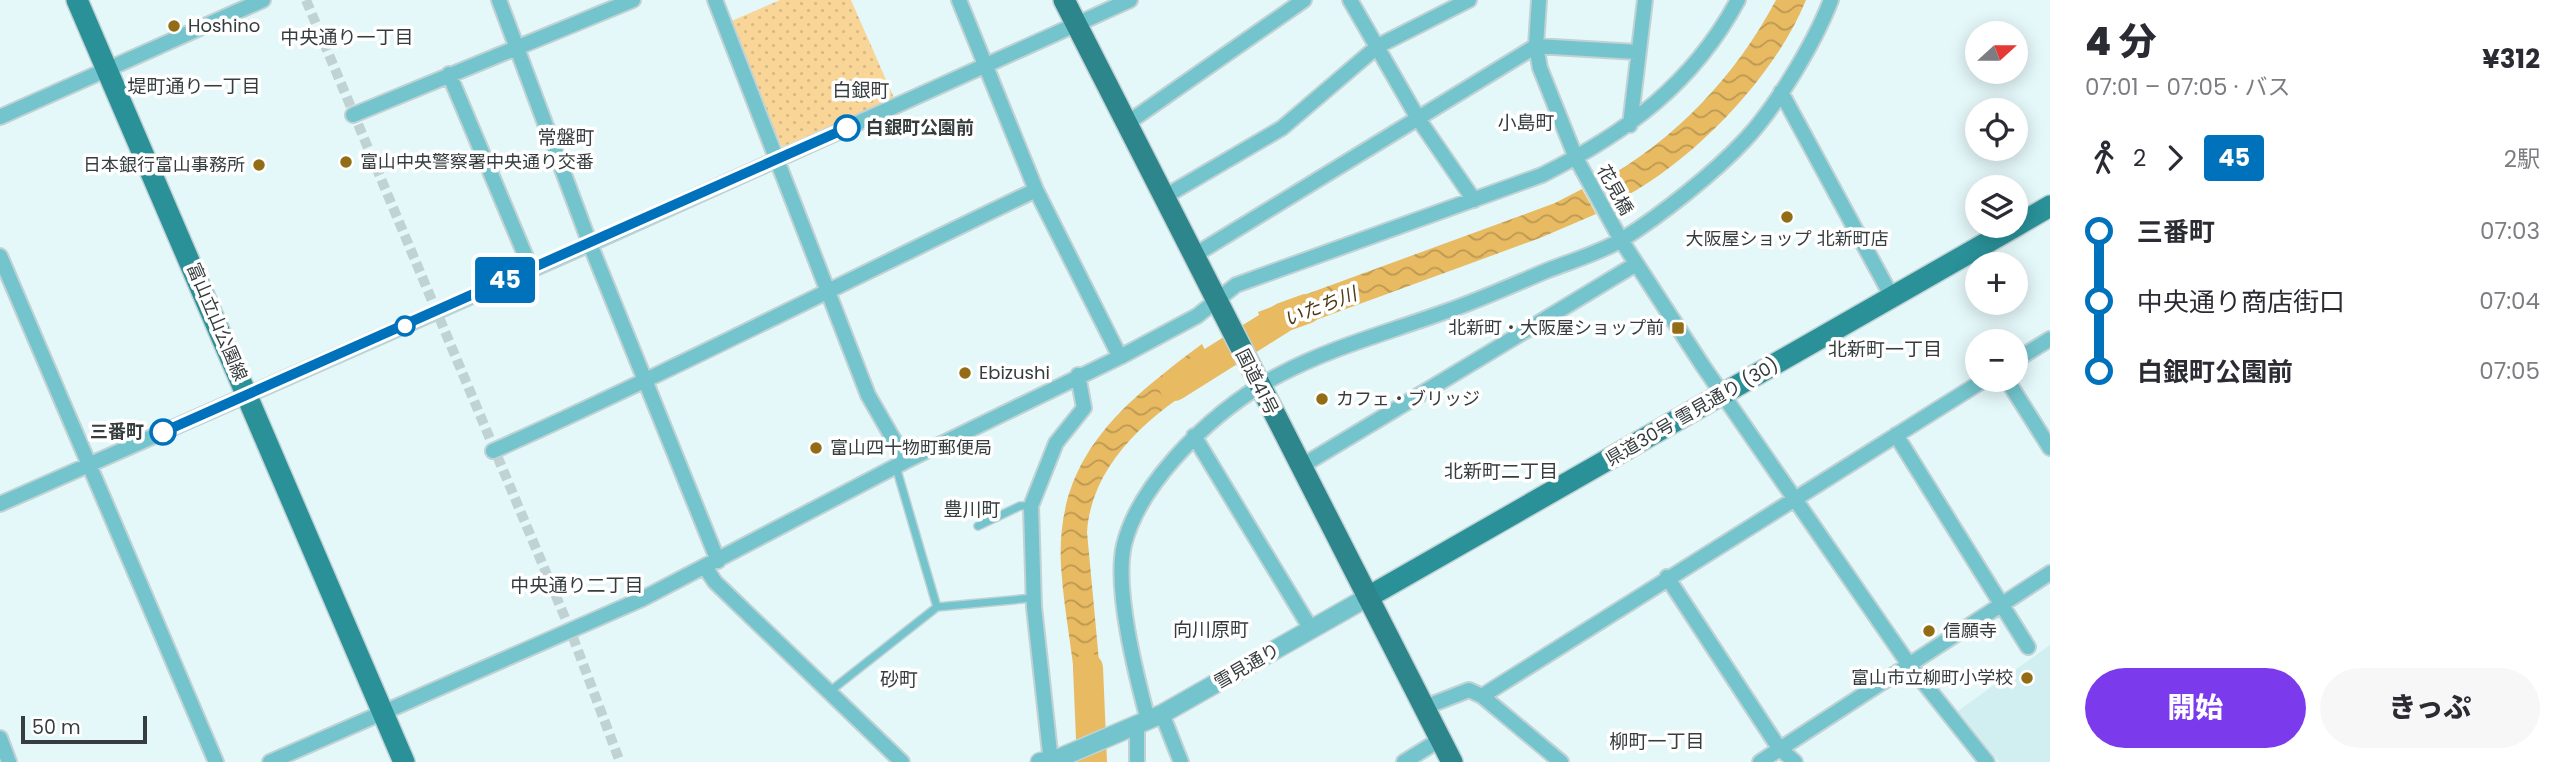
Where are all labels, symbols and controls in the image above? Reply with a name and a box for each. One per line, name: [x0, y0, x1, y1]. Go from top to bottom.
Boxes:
place label: Hoshino: [188, 13, 260, 38]
text: 4 分: [2085, 15, 2157, 68]
marker: Hoshino: [166, 18, 182, 34]
north arrow: [1965, 21, 2028, 84]
map controls: [1965, 21, 2028, 392]
district label: 中央通り一丁目: [280, 24, 414, 51]
text: ¥312: [2482, 41, 2540, 77]
text: 07:01 – 07:05 · バス: [2085, 71, 2291, 103]
district label: 堤町通り一丁目: [127, 73, 261, 100]
district label: 白銀町: [832, 77, 890, 104]
button: locate: [1965, 98, 2028, 161]
district label: 小島町: [1497, 109, 1555, 136]
marker: 白銀町公園前: [834, 115, 860, 141]
place label: 白銀町公園前: [866, 115, 974, 140]
district label: 常盤町: [537, 124, 595, 151]
icon: walk: [2085, 139, 2123, 177]
icon: forward: [2156, 139, 2194, 177]
text: 45: [2218, 141, 2250, 174]
text: 2: [2133, 142, 2146, 174]
text: 2駅: [2504, 143, 2540, 175]
place label: 富山中央警察署中央通り交番: [360, 149, 594, 174]
place label: 日本銀行富山事務所: [83, 152, 245, 177]
marker: 富山中央警察署中央通り交番: [338, 154, 354, 170]
marker: 日本銀行富山事務所: [251, 157, 267, 173]
street label: 花見橋: [1591, 160, 1639, 219]
button: layers: [1965, 175, 2028, 238]
marker: 大阪屋ショップ 北新町店: [1779, 209, 1795, 225]
text: 三番町: [2137, 214, 2215, 250]
text: 07:03: [2480, 215, 2540, 247]
place label: 大阪屋ショップ 北新町店: [1686, 226, 1888, 251]
button: +: [1965, 252, 2028, 315]
line badge: 45: [474, 257, 536, 303]
street label: 富山立山公園線: [181, 259, 254, 385]
text: 45: [489, 263, 521, 296]
water label: いたち川: [1280, 280, 1362, 333]
text: 中央通り商店街口: [2137, 284, 2345, 320]
text: 07:04: [2479, 285, 2540, 317]
place label: 北新町・大阪屋ショップ前: [1448, 315, 1664, 340]
unlabelled marker: [395, 316, 415, 336]
marker: 北新町・大阪屋ショップ前: [1670, 320, 1686, 336]
button: −: [1965, 329, 2028, 392]
district label: 北新町一丁目: [1828, 336, 1942, 363]
street label: 国道41号: [1230, 344, 1285, 419]
street label: 県道30号 雪見通り (30): [1601, 352, 1783, 471]
text: 白銀町公園前: [2137, 354, 2293, 390]
text: 07:05: [2479, 355, 2540, 387]
place label: Ebizushi: [979, 360, 1050, 385]
marker: Ebizushi: [957, 365, 973, 381]
place label: カフェ・ブリッジ: [1336, 386, 1480, 411]
marker: カフェ・ブリッジ: [1314, 391, 1330, 407]
place label: 三番町: [90, 419, 144, 444]
marker: 三番町: [150, 419, 176, 445]
place label: 富山四十物町郵便局: [830, 435, 992, 460]
marker: 富山四十物町郵便局: [808, 440, 824, 456]
district label: 北新町二丁目: [1444, 458, 1558, 485]
district label: 豊川町: [943, 496, 1001, 523]
district label: 中央通り二丁目: [510, 572, 644, 599]
district label: 向川原町: [1173, 616, 1249, 643]
place label: 信願寺: [1943, 618, 1997, 643]
marker: 信願寺: [1921, 623, 1937, 639]
street label: 雪見通り: [1209, 637, 1284, 694]
place label: 富山市立柳町小学校: [1851, 665, 2013, 690]
district label: 砂町: [880, 666, 918, 693]
button: 開始: [2085, 668, 2306, 748]
button: きっぷ: [2320, 668, 2540, 748]
marker: 富山市立柳町小学校: [2019, 670, 2035, 686]
scale bar: [21, 713, 147, 745]
text: 50 m: [32, 714, 81, 741]
district label: 柳町一丁目: [1609, 728, 1705, 755]

